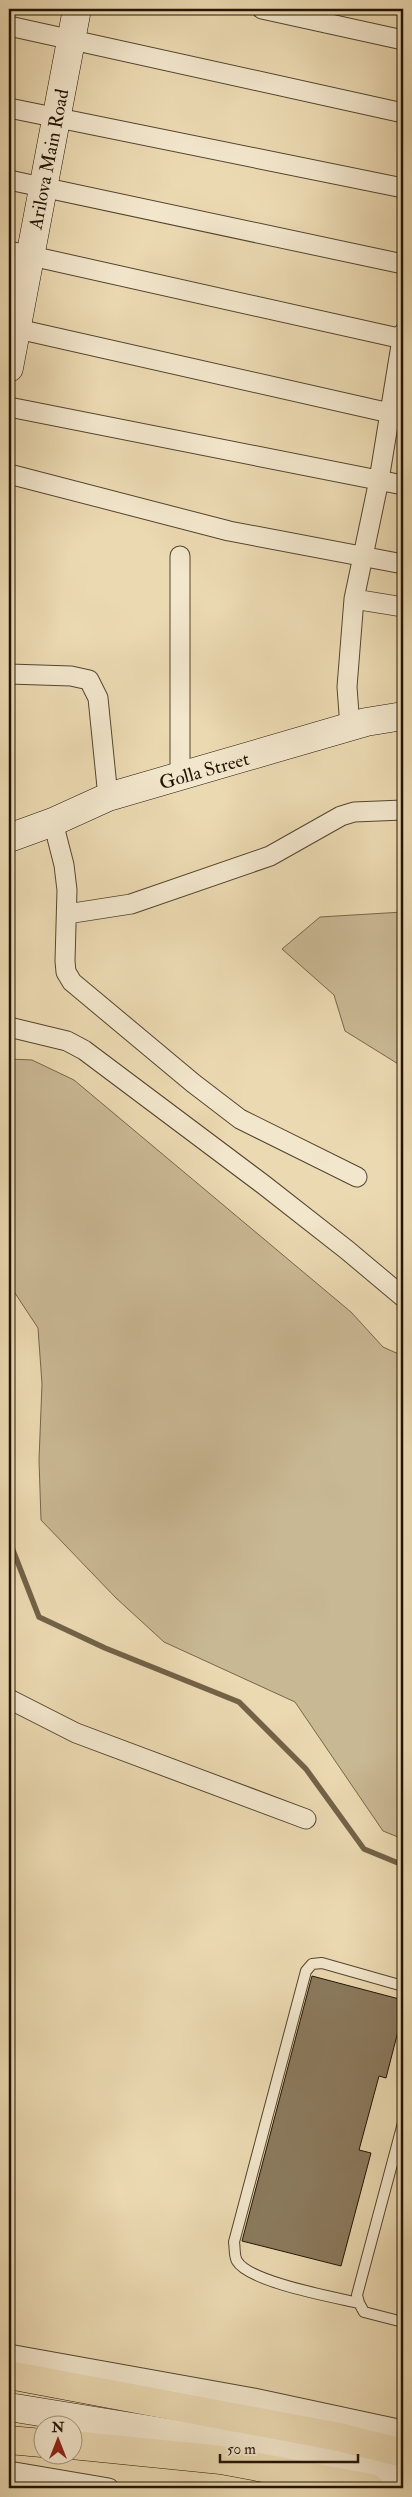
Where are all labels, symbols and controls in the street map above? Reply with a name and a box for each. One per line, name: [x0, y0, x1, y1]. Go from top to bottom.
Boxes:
street label: Arilova Main Road: [23, 86, 74, 232]
street label: Golla Street: [157, 747, 252, 795]
north arrow: [32, 2414, 82, 2464]
text: N: [51, 2419, 65, 2436]
scale bar: [220, 2432, 357, 2464]
text: 50 m: [227, 2440, 256, 2459]

